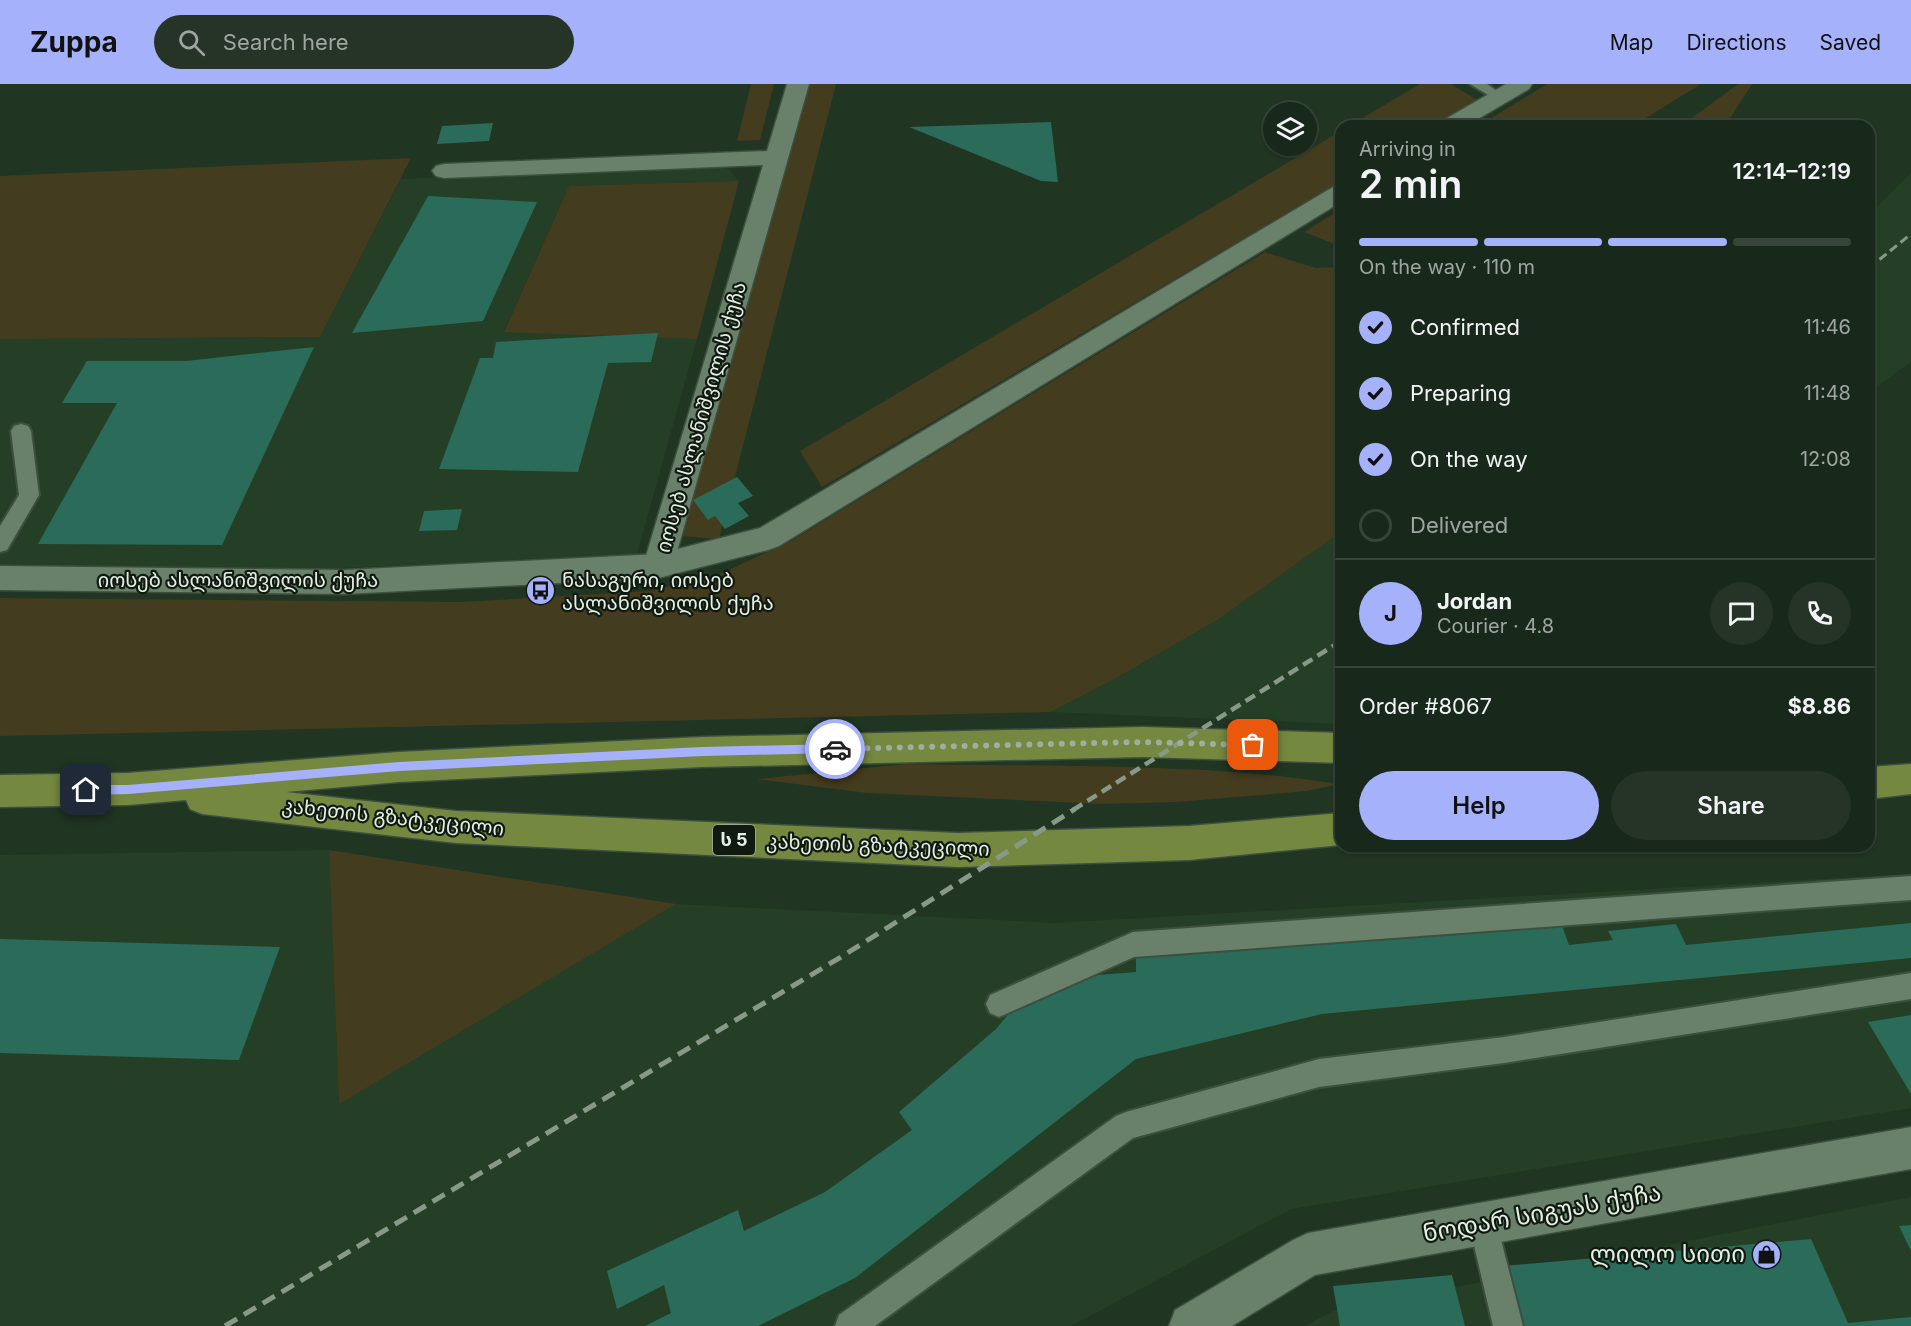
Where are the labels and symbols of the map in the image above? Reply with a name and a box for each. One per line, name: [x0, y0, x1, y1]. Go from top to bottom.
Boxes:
street label: იოსებ ასლანიშვილის ქუჩა: [651, 279, 752, 555]
street label: იოსებ ასლანიშვილის ქუჩა: [98, 568, 378, 593]
place label: ნასაგური, იოსებ ასლანიშვილის ქუჩა: [562, 568, 774, 616]
bus stop icon: ნასაგური, იოსებ ასლანიშვილის ქუჩა: [525, 575, 557, 607]
courier: [805, 719, 865, 779]
pin: [1227, 719, 1278, 770]
pin: [60, 764, 111, 815]
street label: კახეთის გზატკეცილი: [281, 793, 505, 842]
road number: ს 5: [713, 825, 755, 855]
street label: კახეთის გზატკეცილი: [766, 829, 990, 862]
street label: ნოდარ სიგუას ქუჩა: [1421, 1177, 1663, 1248]
shop icon: ლილო სითი: [1750, 1238, 1782, 1270]
place label: ლილო სითი: [1590, 1239, 1745, 1268]

